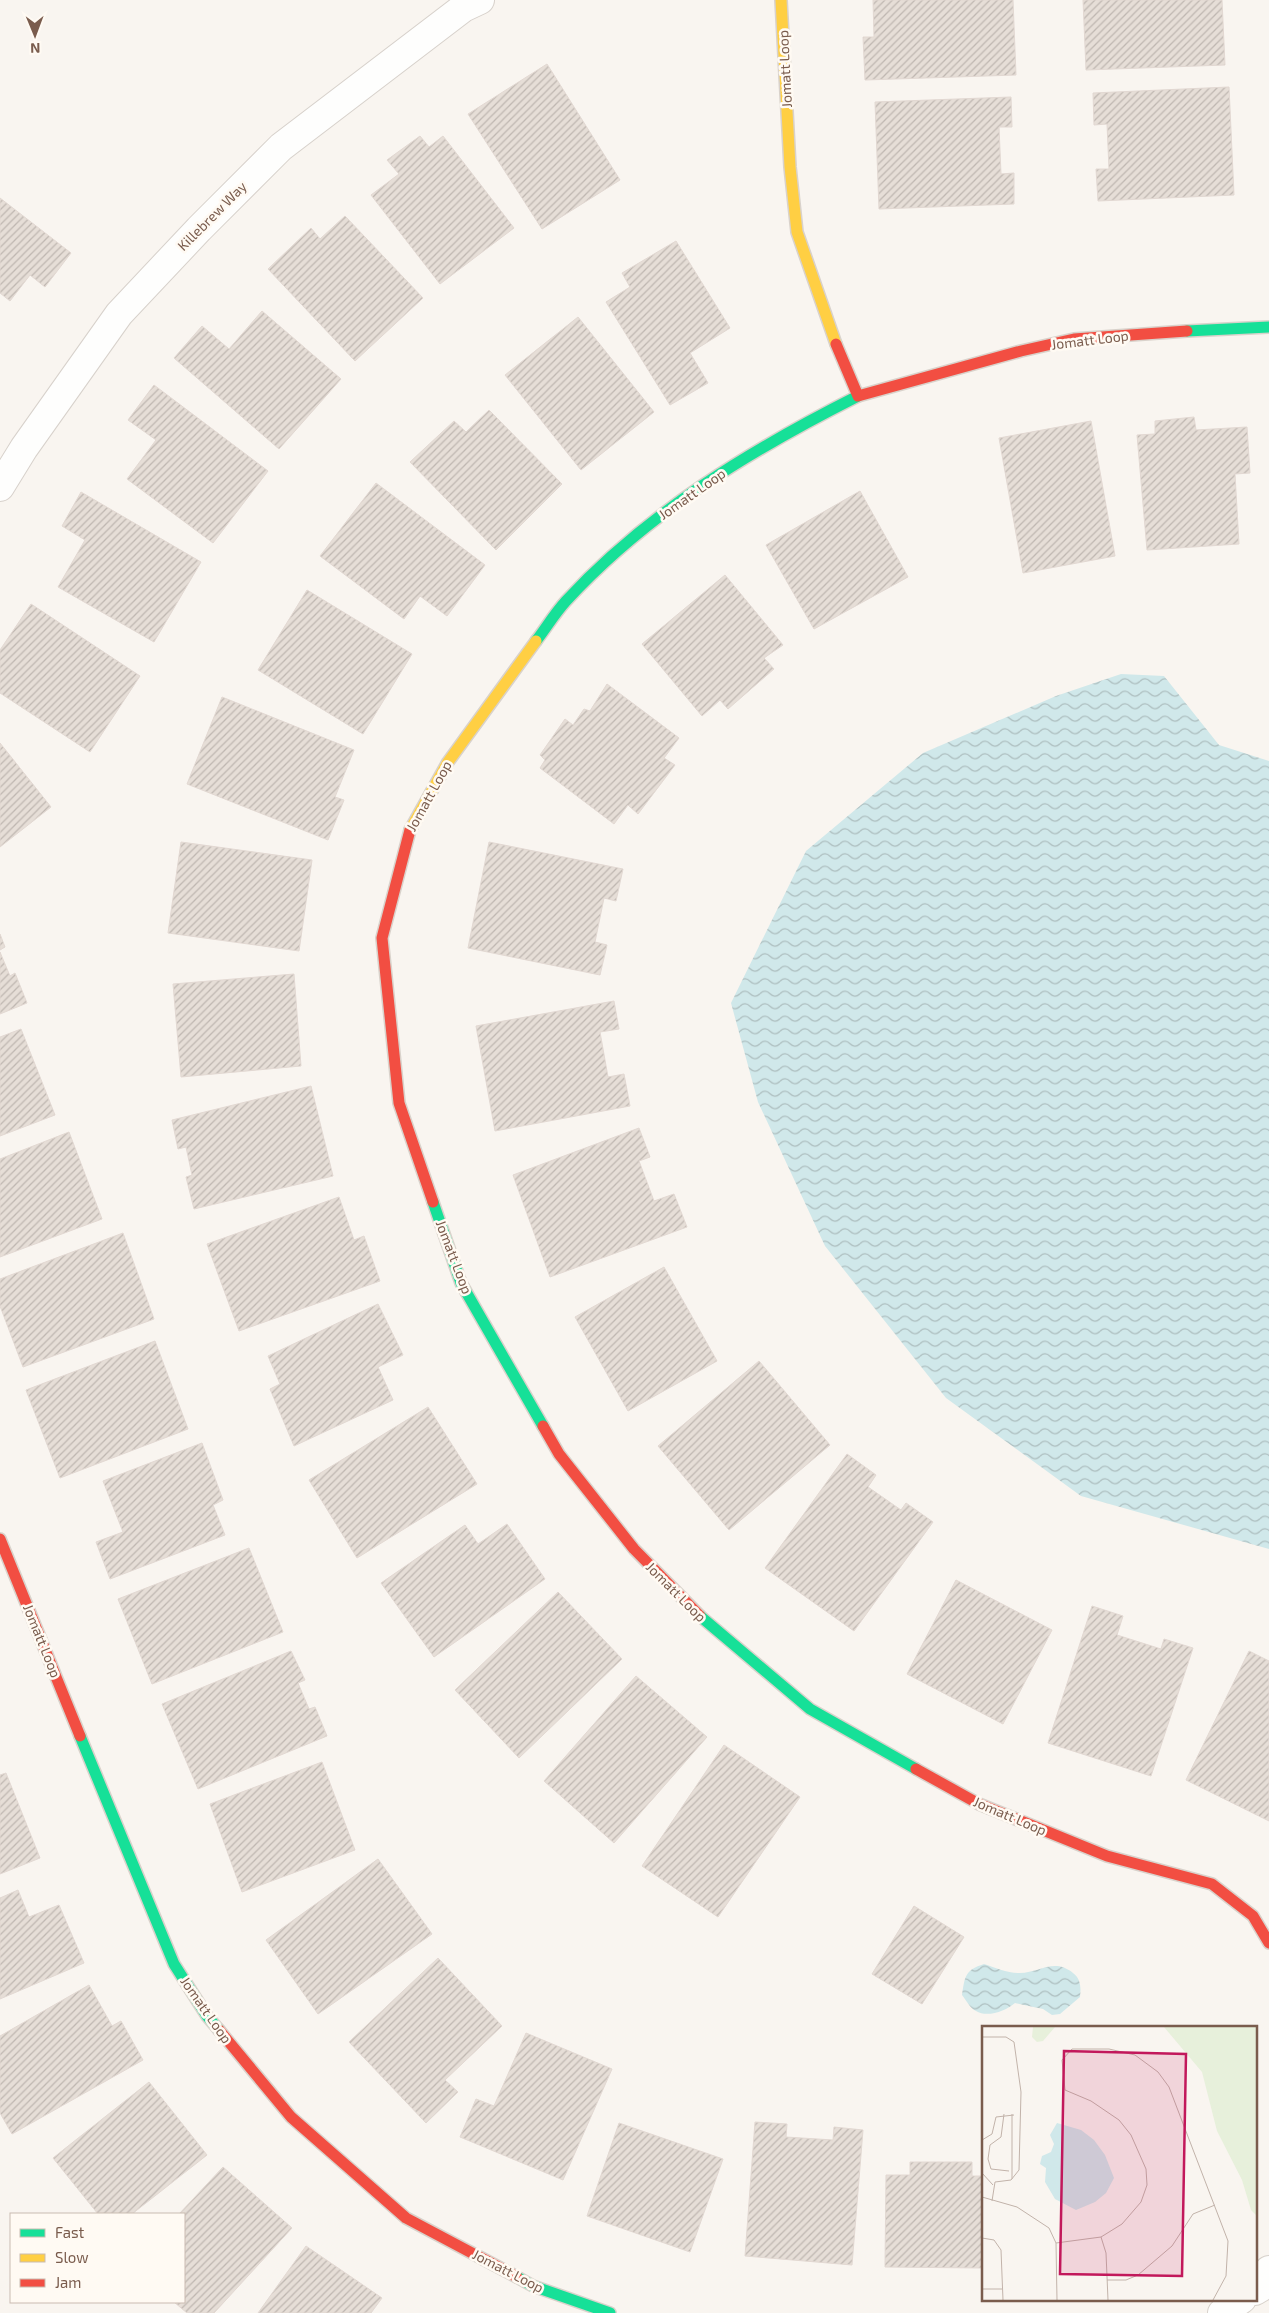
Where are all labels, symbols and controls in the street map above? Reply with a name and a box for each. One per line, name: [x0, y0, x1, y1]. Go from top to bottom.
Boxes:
north arrow: [10, 10, 60, 60]
street label: Jomatt Loop: [774, 30, 795, 108]
text: N: [30, 40, 40, 57]
street label: Killebrew Way: [173, 177, 250, 254]
street label: Jomatt Loop: [1050, 326, 1130, 353]
street label: Jomatt Loop: [655, 464, 728, 523]
street label: Jomatt Loop: [402, 758, 455, 834]
street label: Jomatt Loop: [433, 1218, 476, 1296]
street label: Jomatt Loop: [643, 1558, 710, 1625]
street label: Jomatt Loop: [20, 1602, 65, 1680]
street label: Jomatt Loop: [971, 1793, 1049, 1839]
street label: Jomatt Loop: [177, 1973, 236, 2046]
inset map: [982, 2026, 1256, 2300]
legend: [10, 2213, 185, 2303]
text: Fast: [55, 2223, 85, 2241]
street label: Jomatt Loop: [470, 2245, 547, 2296]
text: Slow: [55, 2248, 89, 2266]
text: Jam: [55, 2273, 81, 2291]

